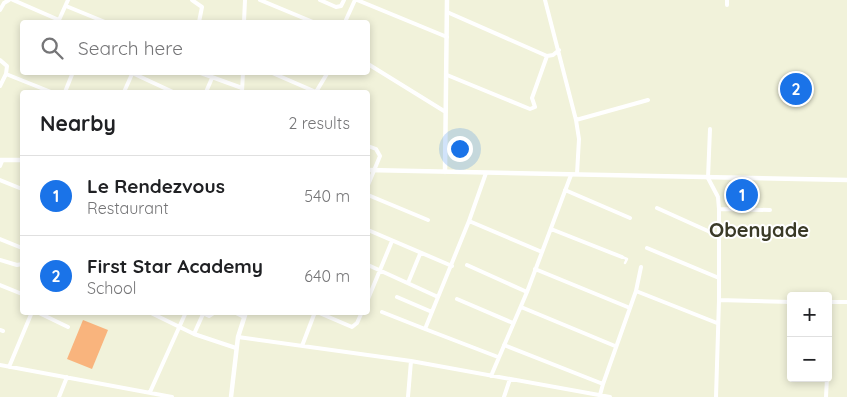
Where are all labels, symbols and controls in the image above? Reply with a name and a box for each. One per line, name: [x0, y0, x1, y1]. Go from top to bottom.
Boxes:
search box: [20, 20, 370, 75]
icon: search: [38, 34, 66, 62]
text: Search here: [78, 36, 183, 60]
pin: 2: [780, 70, 812, 108]
text: Nearby: [40, 110, 116, 136]
text: 2 results: [288, 113, 350, 133]
your location: [447, 136, 473, 162]
text: Le Rendezvous: [87, 174, 225, 198]
pin: 1: [726, 176, 758, 214]
text: 1: [53, 186, 59, 206]
text: 540 m: [304, 186, 350, 206]
text: Restaurant: [87, 198, 169, 218]
district label: Obenyade: [709, 217, 809, 242]
text: First Star Academy: [87, 254, 263, 278]
text: 2: [51, 266, 61, 286]
text: 640 m: [304, 266, 350, 286]
text: School: [87, 278, 136, 298]
map controls: [787, 292, 832, 382]
button: +: [787, 292, 832, 337]
button: −: [787, 337, 832, 382]

